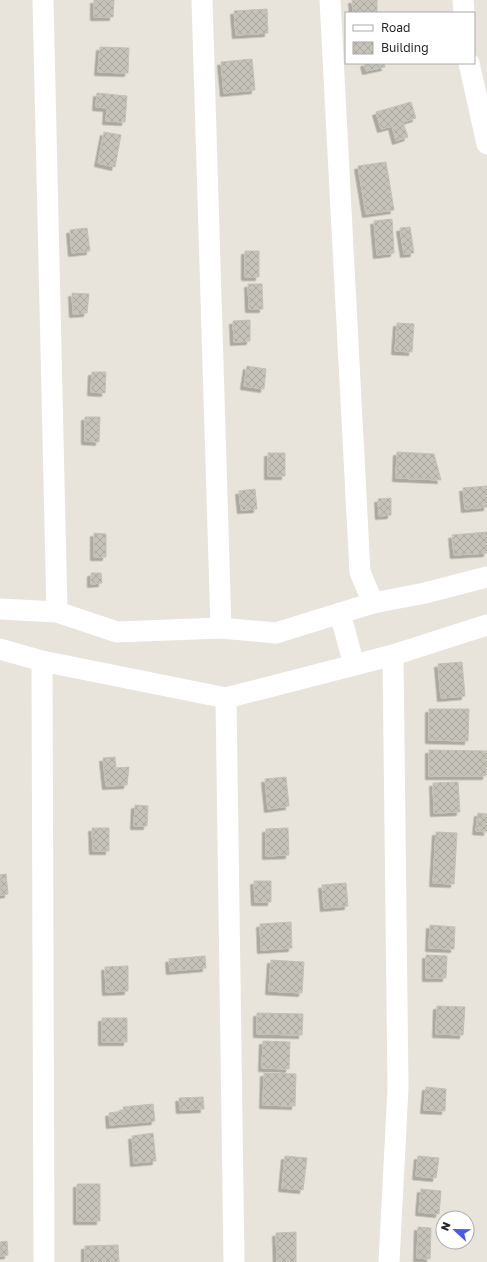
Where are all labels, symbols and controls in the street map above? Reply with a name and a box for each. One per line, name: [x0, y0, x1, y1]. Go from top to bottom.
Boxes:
legend: [345, 12, 475, 64]
text: Road: [381, 20, 410, 35]
text: Building: [381, 40, 429, 55]
north arrow: [435, 1210, 475, 1250]
text: N: [438, 1220, 453, 1232]

